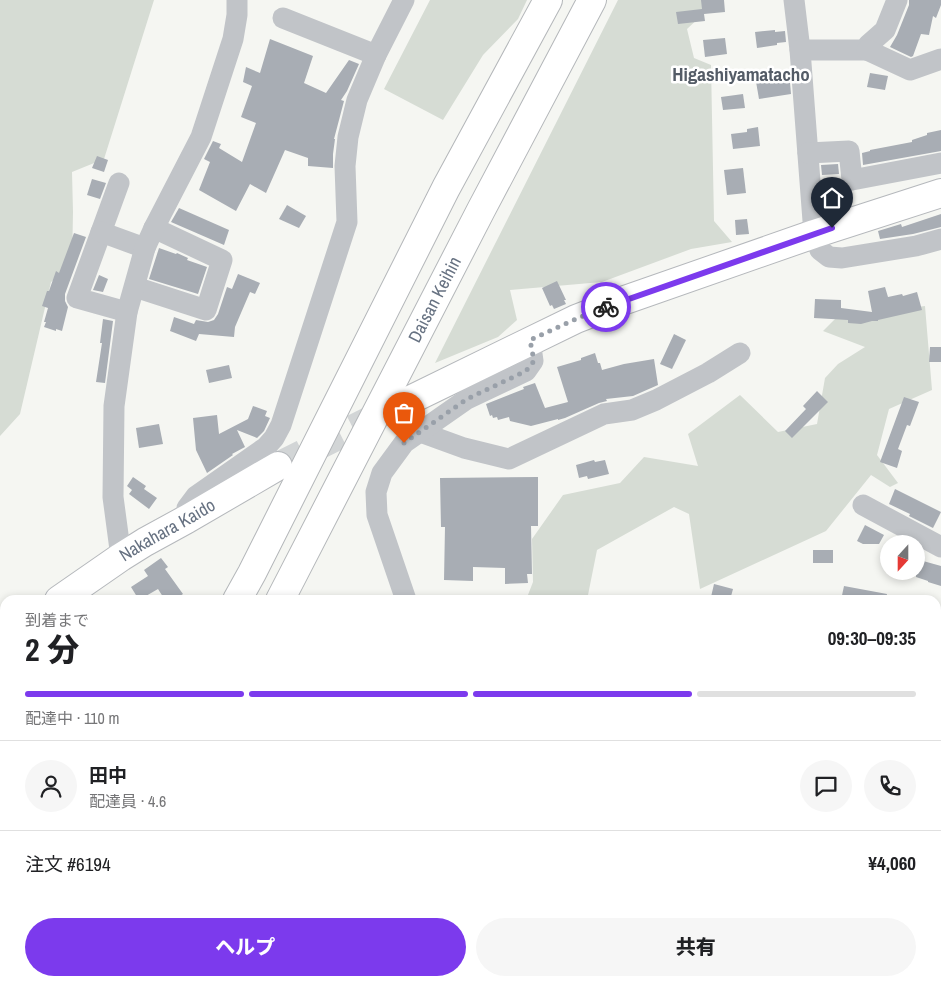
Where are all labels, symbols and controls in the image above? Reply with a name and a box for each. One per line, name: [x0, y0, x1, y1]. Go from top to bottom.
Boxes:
district label: Higashiyamatacho: [672, 61, 810, 87]
pin: [811, 177, 853, 228]
icon: home: [818, 184, 846, 212]
street label: Daisan Keihin: [402, 252, 467, 347]
courier: [581, 282, 631, 332]
icon: bike: [592, 293, 620, 321]
pin: [383, 392, 425, 443]
icon: bag: [390, 399, 418, 427]
street label: Nakahara Kaido: [114, 492, 220, 567]
north arrow: [880, 535, 925, 580]
map controls: [880, 535, 925, 580]
text: 到着まで: [25, 609, 89, 631]
text: 09:30–09:35: [828, 625, 916, 651]
text: 2 分: [25, 628, 79, 671]
text: 配達中 · 110 m: [25, 707, 119, 729]
button: person: [25, 760, 77, 812]
button: chat: [800, 760, 852, 812]
button: phone: [864, 760, 916, 812]
text: 田中: [89, 762, 127, 788]
text: 配達員 · 4.6: [89, 790, 166, 812]
text: ¥4,060: [868, 850, 916, 876]
text: 注文 #6194: [25, 851, 111, 877]
button: ヘルプ: [25, 918, 466, 976]
button: 共有: [476, 918, 916, 976]

